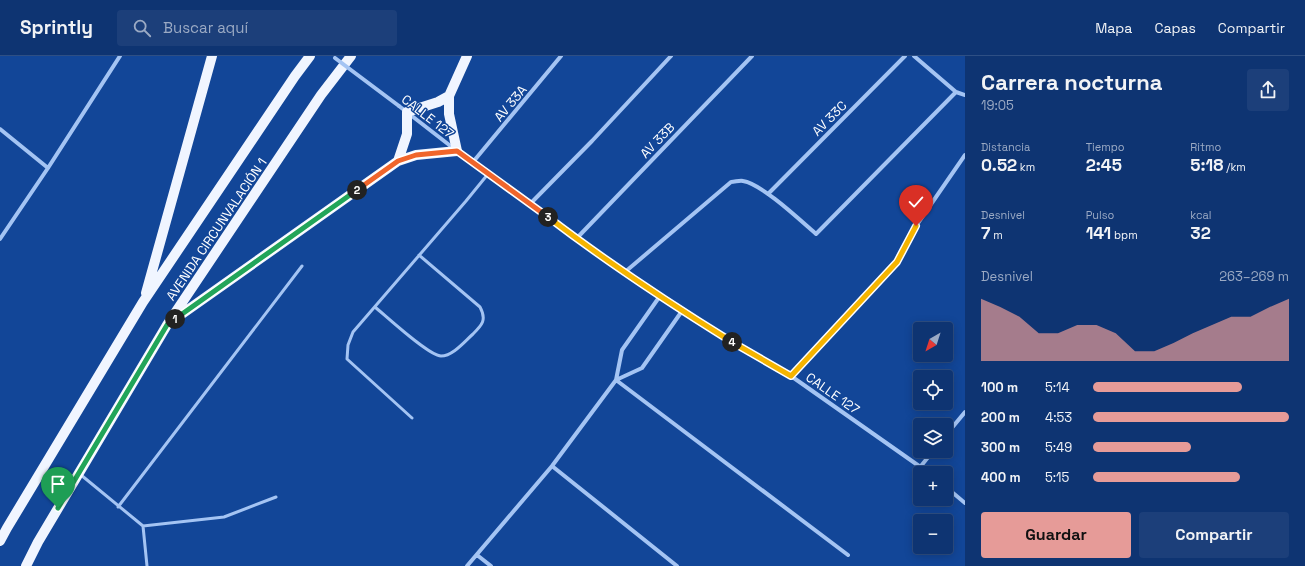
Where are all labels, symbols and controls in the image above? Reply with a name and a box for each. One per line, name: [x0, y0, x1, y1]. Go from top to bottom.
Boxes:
search box: [117, 10, 397, 46]
text: Sprintly: [20, 15, 93, 40]
icon: search: [131, 17, 153, 39]
text: Buscar aquí: [163, 18, 248, 37]
text: Mapa: [1095, 19, 1132, 37]
text: Capas: [1154, 19, 1196, 37]
text: Compartir: [1218, 19, 1285, 37]
text: Carrera nocturna: [981, 68, 1162, 96]
button: share: [1247, 69, 1289, 111]
street label: AV 33A: [490, 82, 531, 125]
street label: CALLE 127: [398, 91, 457, 142]
street label: AV 33C: [808, 97, 850, 139]
text: 19:05: [981, 97, 1014, 114]
street label: AV 33B: [636, 119, 678, 162]
text: Distancia: [981, 140, 1030, 154]
text: Tiempo: [1086, 140, 1125, 154]
text: Ritmo: [1190, 140, 1221, 154]
text: 0.52: [981, 154, 1017, 176]
text: 2:45: [1086, 154, 1122, 176]
text: 5:18: [1190, 154, 1223, 176]
street label: AVENIDA CIRCUNVALACIÓN 1: [162, 155, 270, 304]
text: km: [1017, 160, 1035, 174]
text: /km: [1223, 160, 1246, 174]
pin: 2: [347, 180, 367, 200]
text: 2: [354, 183, 360, 197]
pin: [899, 185, 933, 226]
icon: check: [905, 191, 927, 213]
pin: 3: [538, 207, 558, 227]
text: Desnivel: [981, 208, 1025, 222]
text: Pulso: [1086, 208, 1114, 222]
text: kcal: [1190, 208, 1212, 222]
text: 3: [545, 210, 551, 224]
text: 7: [981, 222, 990, 244]
text: 141: [1086, 222, 1111, 244]
text: 32: [1190, 222, 1211, 244]
text: m: [990, 228, 1003, 242]
text: bpm: [1111, 228, 1138, 242]
text: Desnivel: [981, 268, 1033, 285]
text: 263–269 m: [1219, 268, 1289, 285]
pin: 1: [165, 309, 185, 329]
text: 1: [173, 312, 177, 326]
north arrow: [913, 322, 953, 362]
map controls: [913, 322, 953, 554]
pin: 4: [722, 332, 742, 352]
text: 4: [729, 335, 736, 349]
street label: CALLE 127: [803, 369, 863, 418]
button: locate: [913, 370, 953, 410]
text: 100 m: [981, 379, 1018, 396]
text: 5:14: [1045, 379, 1070, 396]
text: 200 m: [981, 409, 1020, 426]
text: 4:53: [1045, 409, 1072, 426]
button: layers: [913, 418, 953, 458]
text: 300 m: [981, 439, 1020, 456]
text: 5:49: [1045, 439, 1072, 456]
button: +: [913, 466, 953, 506]
pin: [41, 467, 75, 508]
text: 400 m: [981, 469, 1021, 486]
text: 5:15: [1045, 469, 1069, 486]
icon: arrive: [47, 473, 69, 495]
button: Guardar: [981, 512, 1131, 558]
button: Compartir: [1139, 512, 1289, 558]
button: −: [913, 514, 953, 554]

